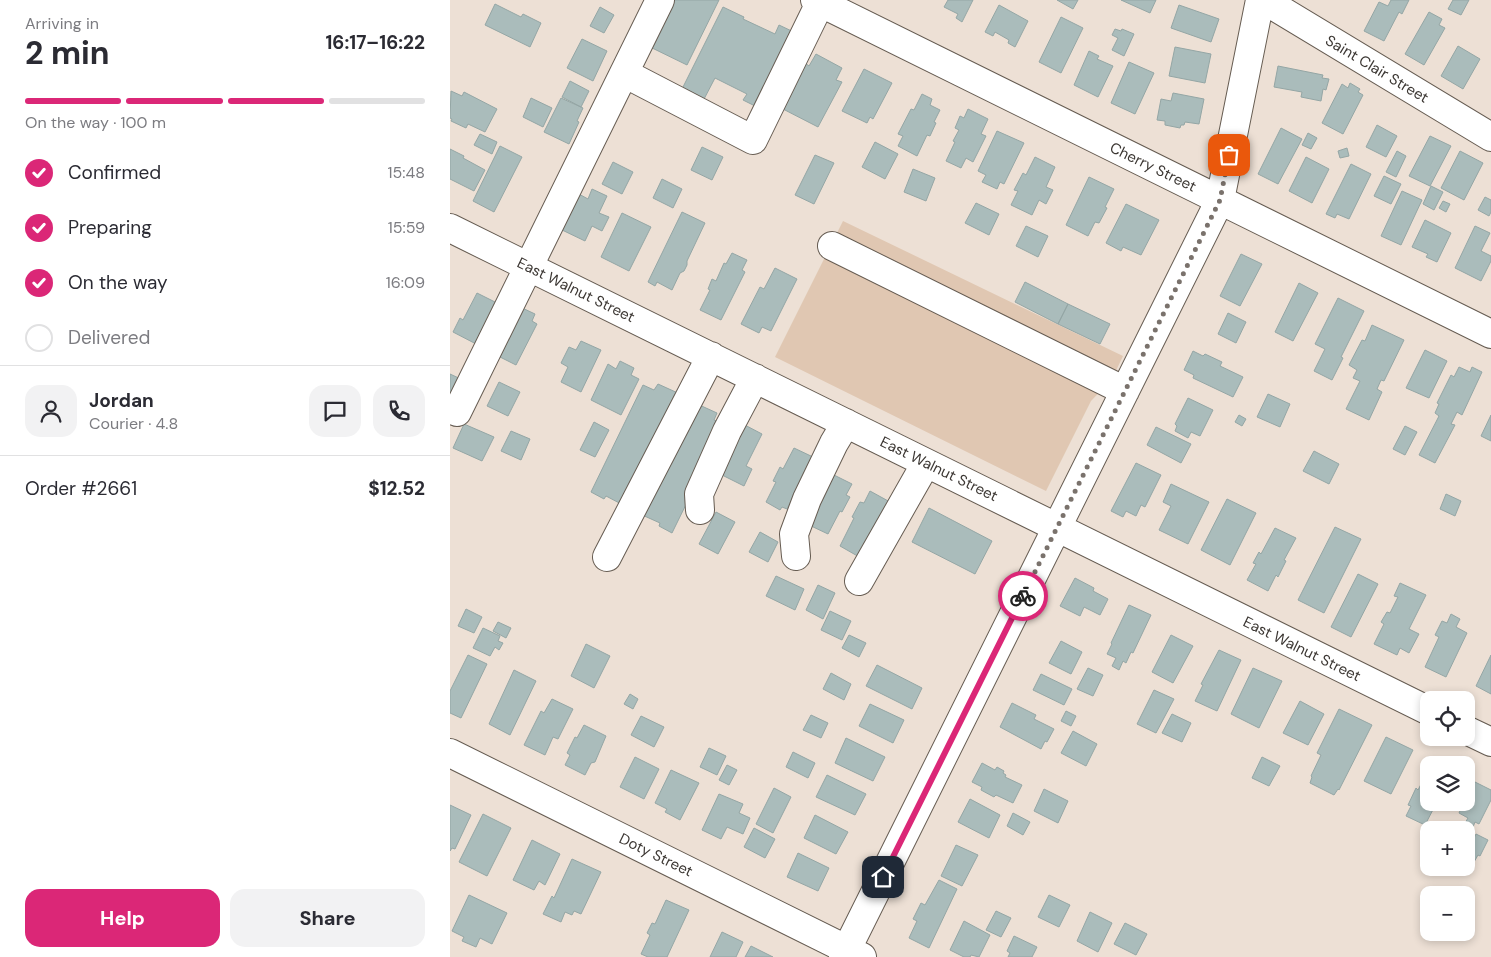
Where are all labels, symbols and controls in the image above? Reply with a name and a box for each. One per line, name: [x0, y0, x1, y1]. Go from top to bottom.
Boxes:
text: Arriving in: [25, 13, 99, 34]
text: 16:17–16:22: [325, 30, 425, 55]
street label: Saint Clair Street: [1322, 30, 1432, 108]
text: 2 min: [25, 32, 110, 74]
text: On the way · 100 m: [25, 112, 166, 133]
pin: [1208, 134, 1250, 176]
street label: Cherry Street: [1106, 137, 1200, 197]
icon: bag: [1215, 141, 1243, 169]
icon: check: [25, 159, 53, 187]
text: Confirmed: [68, 160, 161, 185]
text: 15:48: [388, 162, 425, 183]
icon: check: [25, 214, 53, 242]
text: Preparing: [68, 215, 152, 240]
text: 15:59: [388, 217, 425, 238]
street label: East Walnut Street: [514, 253, 638, 327]
icon: check: [25, 269, 53, 297]
text: On the way: [68, 270, 168, 295]
text: 16:09: [386, 272, 425, 293]
text: Delivered: [68, 325, 150, 350]
button: person: [25, 385, 77, 437]
button: chat: [309, 385, 361, 437]
button: phone: [373, 385, 425, 437]
text: Jordan: [89, 388, 154, 413]
text: Courier · 4.8: [89, 413, 178, 434]
street label: East Walnut Street: [877, 432, 1001, 506]
text: Order #2661: [25, 476, 137, 501]
text: $12.52: [368, 476, 425, 501]
courier: [998, 571, 1048, 621]
icon: bike: [1009, 582, 1037, 610]
street label: East Walnut Street: [1240, 612, 1364, 686]
map controls: [1420, 691, 1475, 941]
button: locate: [1420, 691, 1475, 746]
button: layers: [1420, 756, 1475, 811]
button: +: [1420, 821, 1475, 876]
street label: Doty Street: [616, 829, 696, 881]
pin: [862, 856, 904, 898]
icon: home: [869, 863, 897, 891]
button: −: [1420, 886, 1475, 941]
button: Help: [25, 889, 220, 947]
button: Share: [230, 889, 425, 947]

